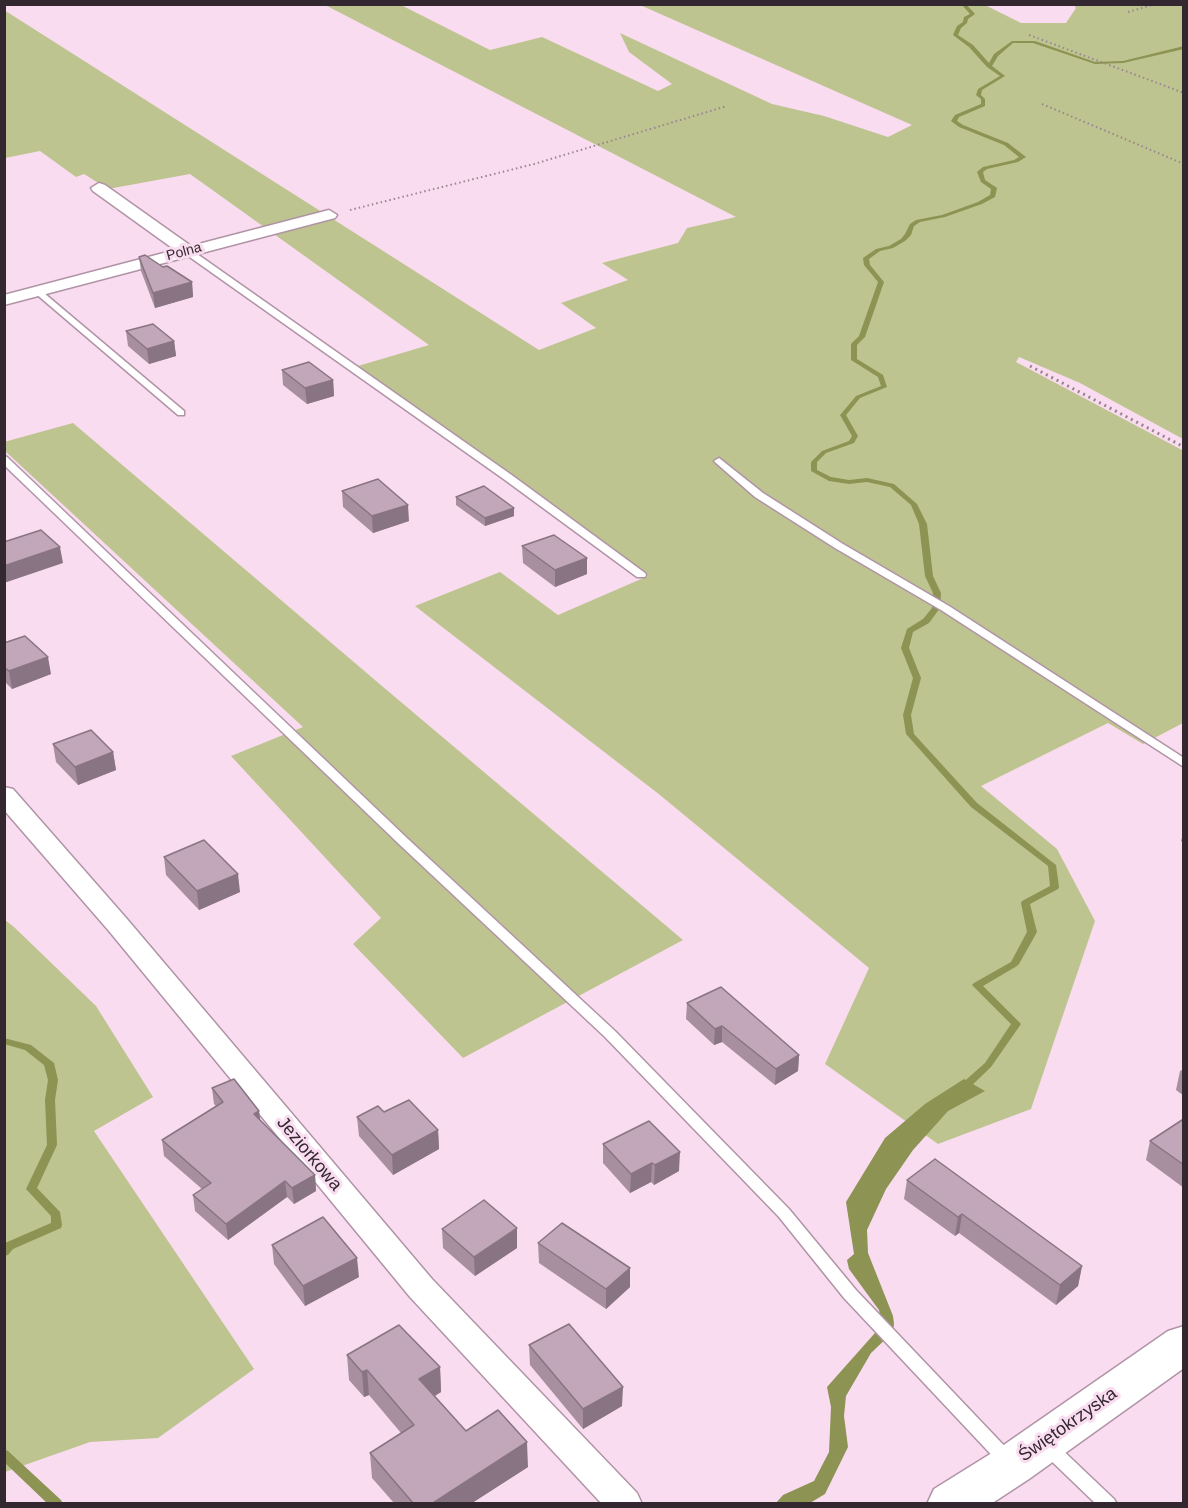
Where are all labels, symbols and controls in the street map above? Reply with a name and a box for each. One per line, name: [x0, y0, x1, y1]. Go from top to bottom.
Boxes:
street label: Polna: [165, 239, 203, 265]
street label: Jeziorkowa: [272, 1113, 346, 1195]
street label: Świętokrzyska: [1015, 1383, 1121, 1467]

